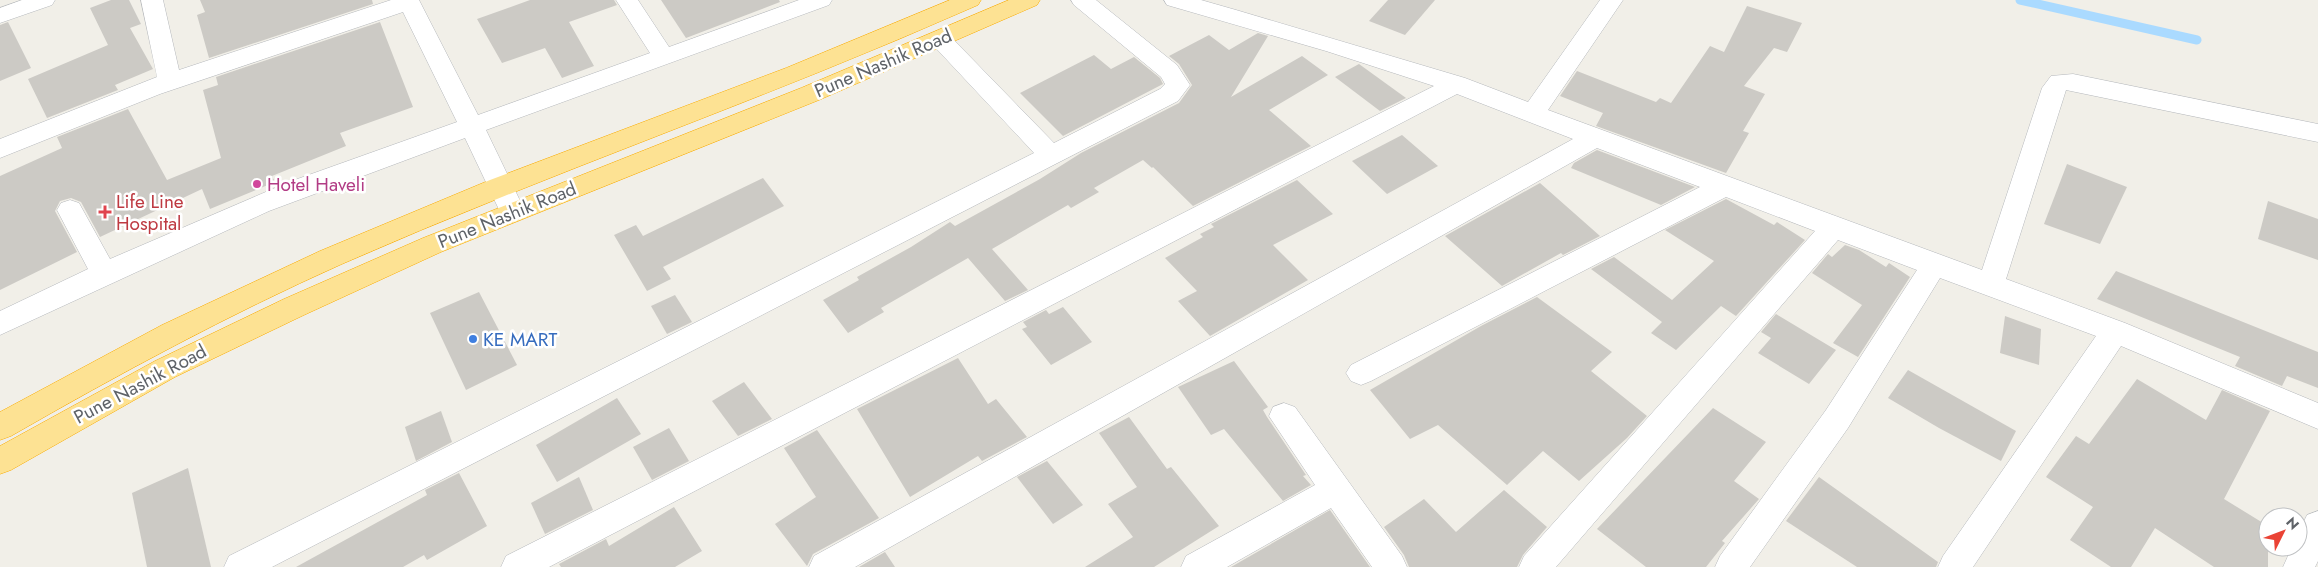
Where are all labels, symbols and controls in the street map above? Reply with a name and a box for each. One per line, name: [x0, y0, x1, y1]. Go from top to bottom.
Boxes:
street label: Pune Nashik Road: [810, 22, 956, 104]
place label: Hotel Haveli: [267, 171, 365, 198]
street label: Pune Nashik Road: [434, 175, 580, 255]
marker: Hotel Haveli: [251, 178, 263, 190]
place label: Life Line Hospital: [116, 188, 184, 237]
marker: Life Line Hospital: [98, 205, 112, 219]
place label: KE MART: [483, 326, 557, 353]
marker: KE MART: [467, 333, 479, 345]
street label: Pune Nashik Road: [69, 338, 211, 430]
north arrow: [2258, 507, 2308, 557]
text: N: [2282, 512, 2304, 534]

